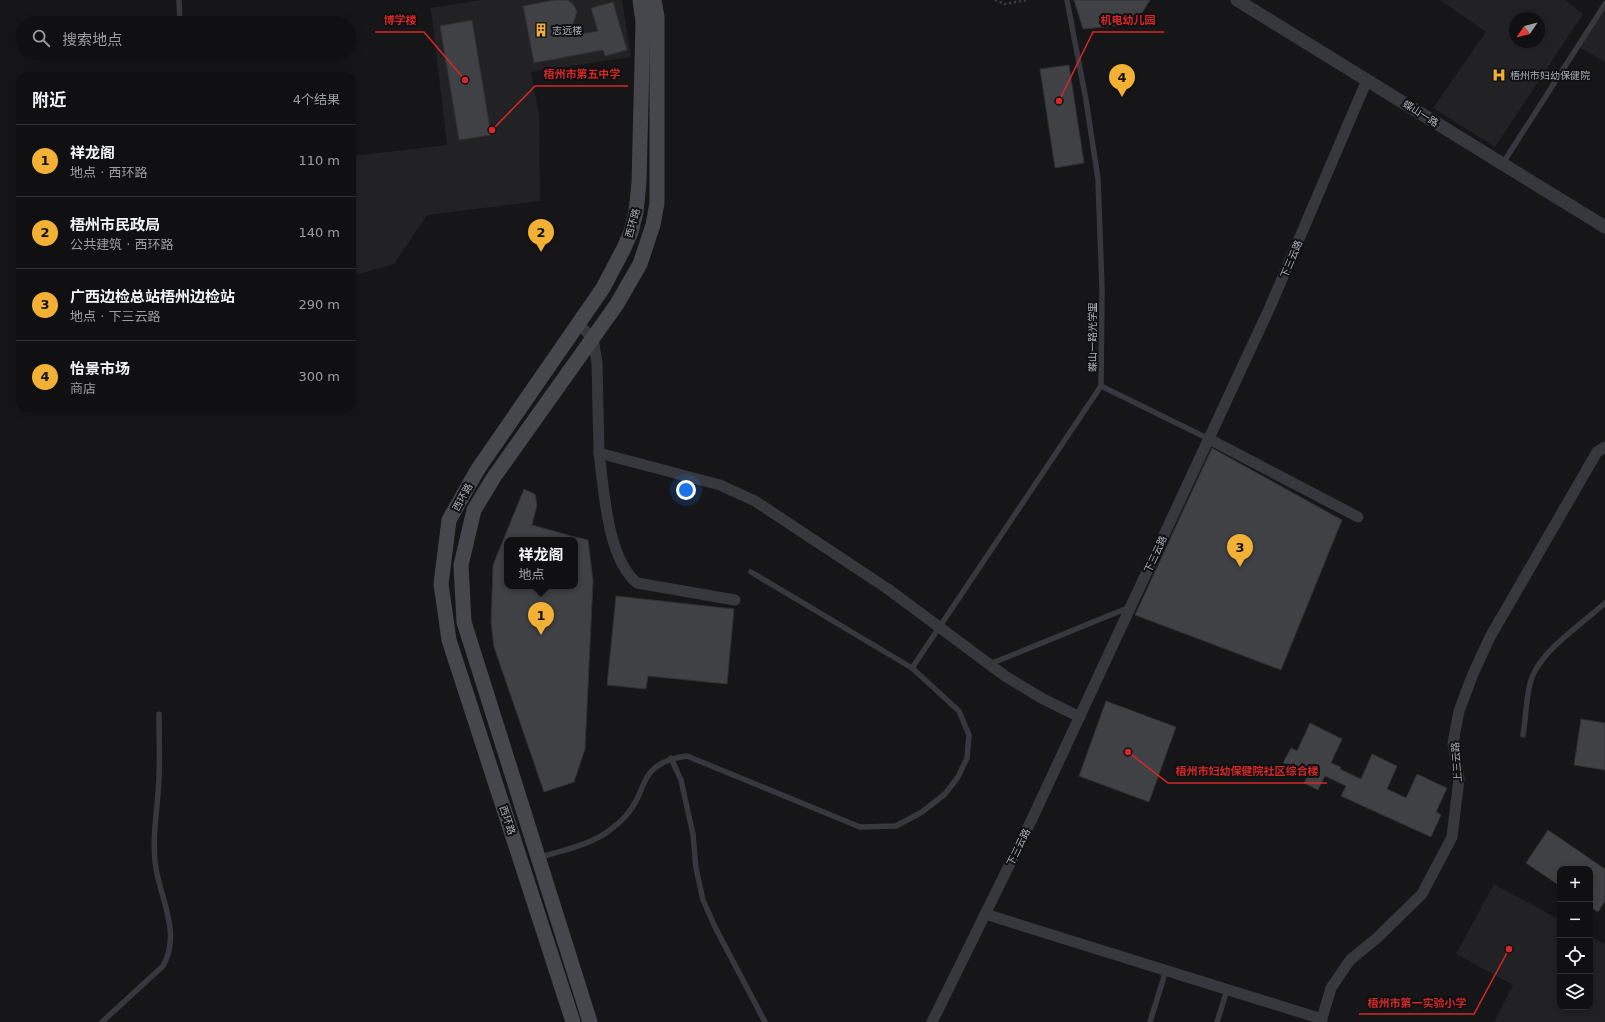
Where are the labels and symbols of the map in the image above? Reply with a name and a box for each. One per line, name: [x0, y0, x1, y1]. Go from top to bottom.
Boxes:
callout: 博学楼: [375, 9, 424, 32]
callout: 机电幼儿园: [1093, 9, 1164, 32]
north arrow: [1509, 12, 1545, 48]
text: 博学楼: [384, 14, 417, 27]
text: 机电幼儿园: [1101, 14, 1156, 27]
building icon: 志远楼: [533, 22, 549, 38]
place label: 志远楼: [552, 25, 582, 36]
callout: 梧州市第五中学: [535, 63, 628, 86]
pin: 4: [1109, 64, 1135, 97]
hospital icon: 梧州市妇幼保健院: [1491, 67, 1507, 83]
text: 梧州市第五中学: [544, 68, 621, 81]
place label: 梧州市妇幼保健院: [1510, 70, 1590, 81]
street label: 蝶山一路: [1401, 98, 1441, 129]
street label: 西环路: [623, 207, 642, 239]
pin: 2: [528, 219, 554, 252]
street label: 下三云路: [1279, 239, 1304, 280]
street label: 蝶山一路光学里: [1087, 302, 1098, 372]
your location: [676, 480, 696, 500]
street label: 西环路: [450, 481, 475, 513]
street label: 下三云路: [1142, 534, 1169, 575]
pin: 3: [1227, 534, 1253, 567]
pin: 1: [528, 602, 554, 635]
street label: 上三云路: [1450, 742, 1463, 782]
callout: 梧州市妇幼保健院社区综合楼: [1168, 760, 1327, 783]
text: 梧州市妇幼保健院社区综合楼: [1176, 765, 1319, 778]
street label: 西环路: [498, 804, 517, 836]
street label: 下三云路: [1005, 827, 1032, 868]
callout: 梧州市第一实验小学: [1359, 991, 1474, 1014]
text: 梧州市第一实验小学: [1368, 997, 1467, 1010]

